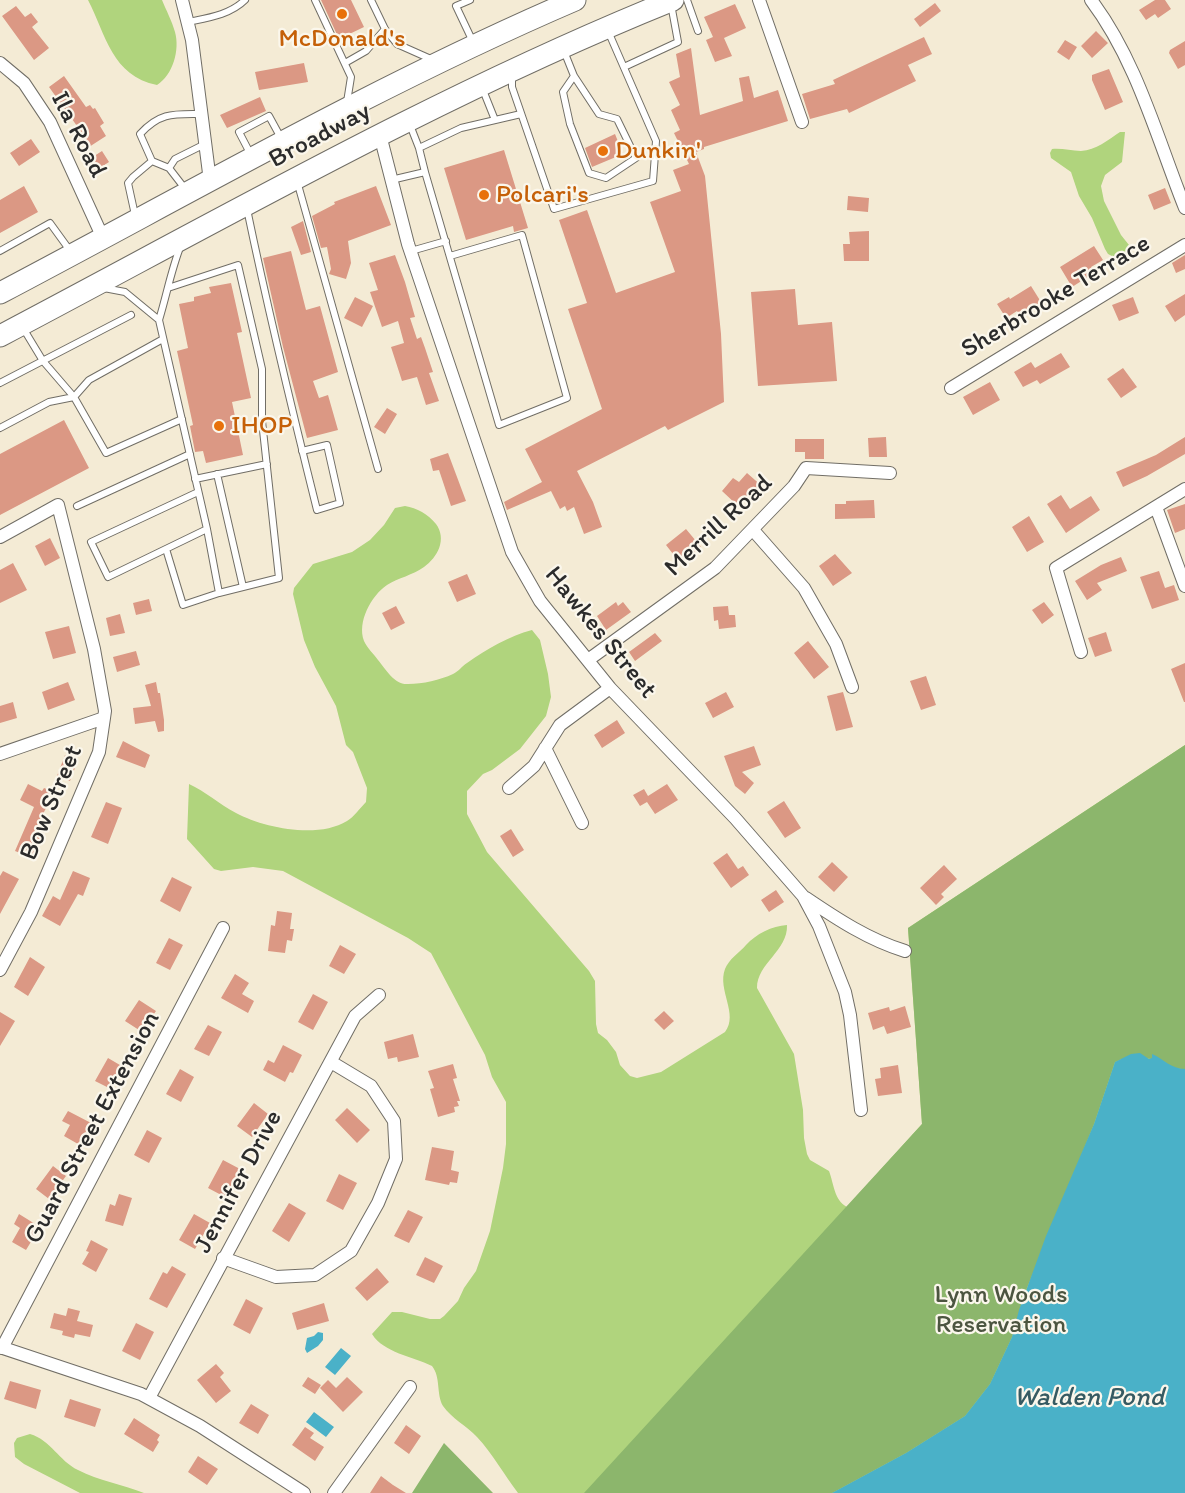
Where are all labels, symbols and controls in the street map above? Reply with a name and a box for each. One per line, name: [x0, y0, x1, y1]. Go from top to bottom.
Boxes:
marker: McDonald's: [335, 7, 349, 21]
place label: McDonald's: [278, 23, 406, 55]
street label: Ila Road: [43, 87, 113, 183]
street label: Broadway: [264, 96, 376, 176]
place label: Dunkin': [615, 135, 701, 167]
marker: Dunkin': [596, 144, 610, 158]
place label: Polcari's: [496, 179, 589, 211]
marker: Polcari's: [477, 188, 491, 202]
street label: Sherbrooke Terrace: [956, 228, 1156, 366]
place label: IHOP: [231, 410, 292, 442]
marker: IHOP: [212, 419, 226, 433]
street label: Merrill Road: [659, 468, 779, 584]
street label: Hawkes Street: [537, 561, 663, 705]
street label: Bow Street: [14, 741, 90, 865]
street label: Guard Street Extension: [18, 1006, 168, 1250]
street label: Jennifer Drive: [188, 1105, 290, 1259]
park label: Lynn Woods Reservation: [934, 1279, 1068, 1340]
water label: Walden Pond: [1014, 1382, 1164, 1414]

